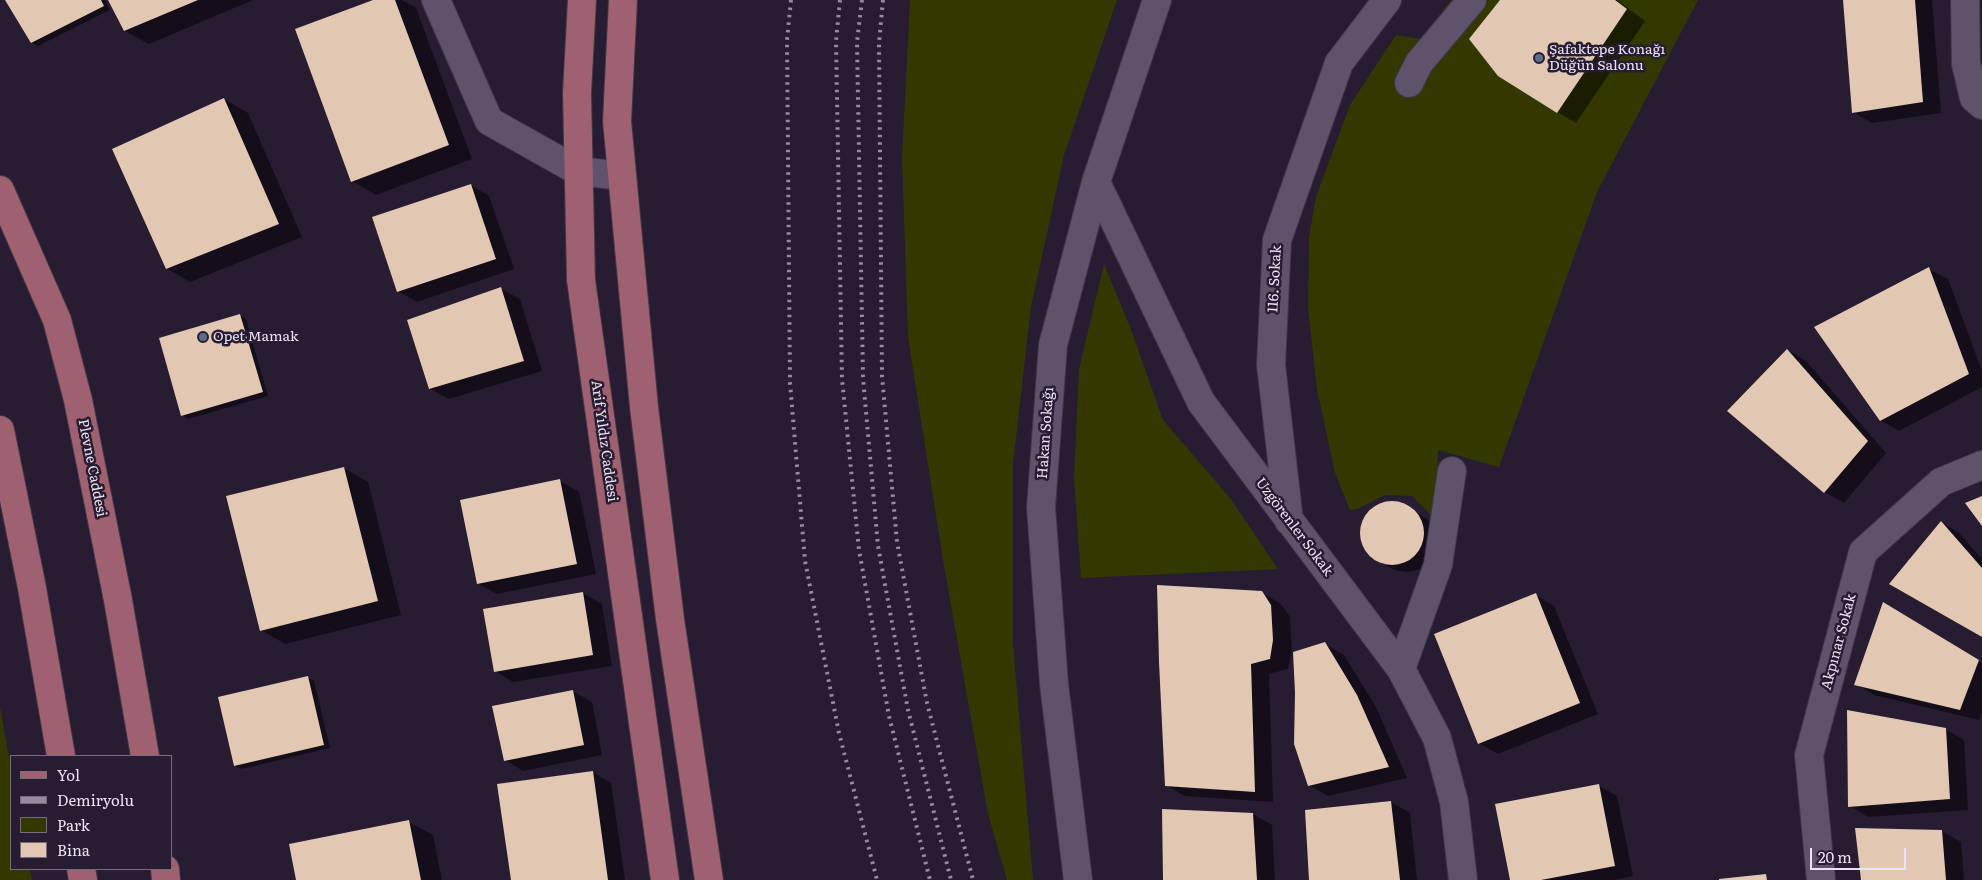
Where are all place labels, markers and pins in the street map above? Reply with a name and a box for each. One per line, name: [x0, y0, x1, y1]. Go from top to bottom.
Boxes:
place label: Şafaktepe Konağı Düğün Salonu: [1549, 42, 1665, 74]
marker: Şafaktepe Konağı Düğün Salonu: [1533, 52, 1545, 64]
place label: Opet Mamak: [213, 329, 299, 345]
marker: Opet Mamak: [197, 331, 209, 343]

